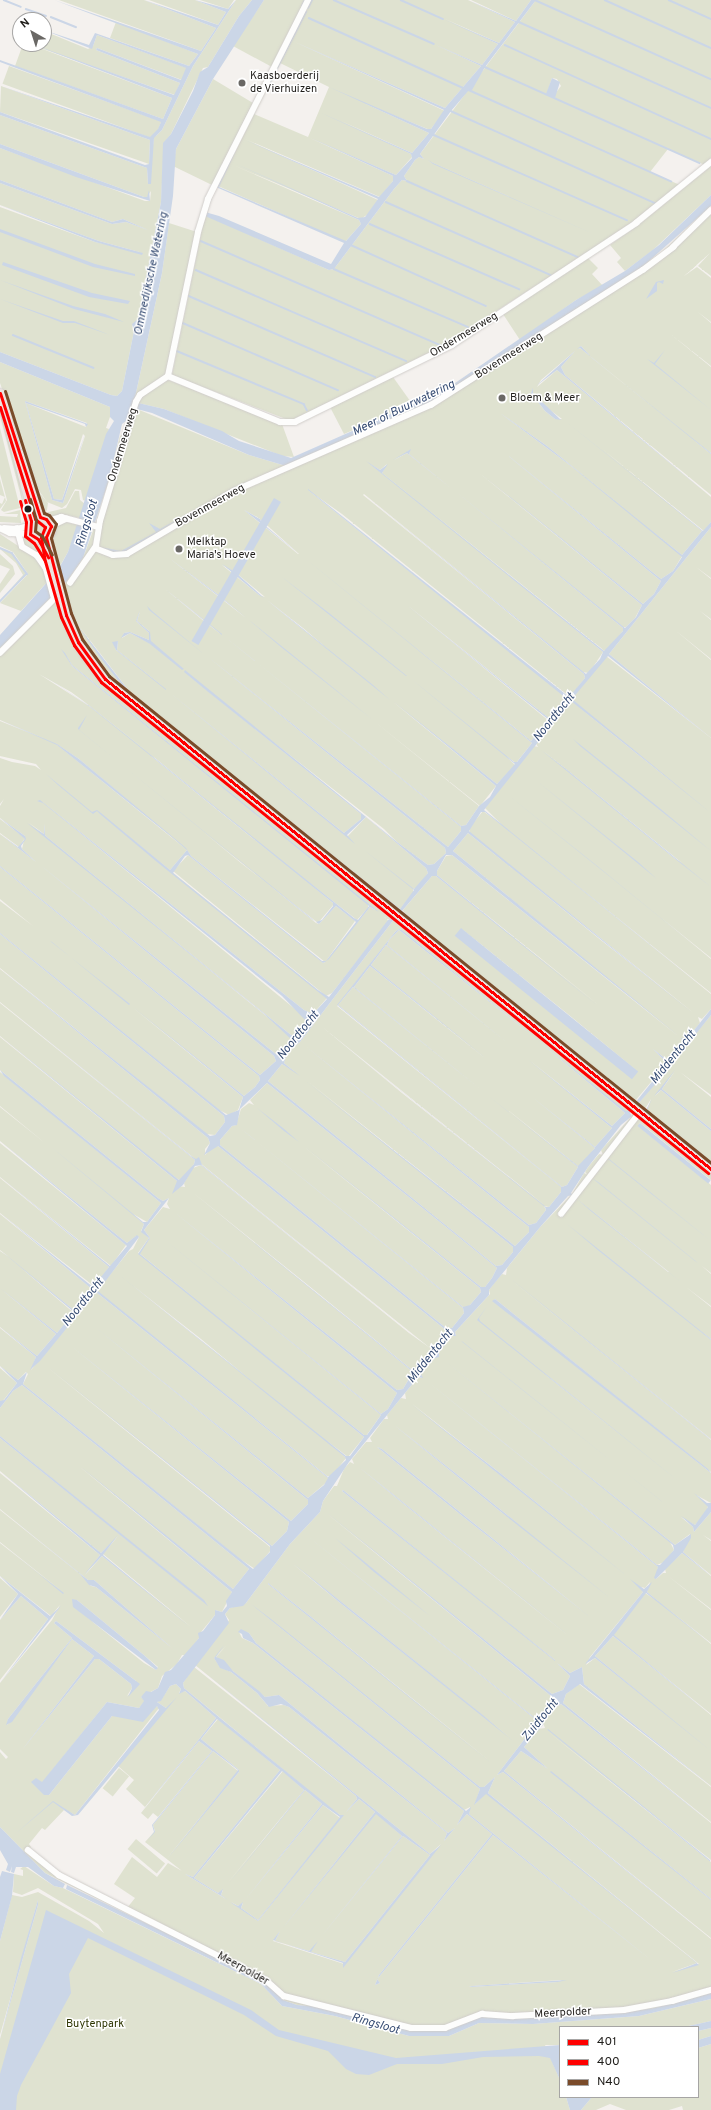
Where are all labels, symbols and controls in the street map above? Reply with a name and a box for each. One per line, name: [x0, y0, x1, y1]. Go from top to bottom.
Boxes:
north arrow: [12, 12, 52, 52]
text: N: [18, 16, 33, 31]
place label: Kaasboerderij de Vierhuizen: [250, 70, 319, 96]
marker: Kaasboerderij de Vierhuizen: [237, 78, 247, 88]
water label: Ommedijksche Watering: [132, 211, 172, 337]
street label: Ondermeerweg: [428, 310, 500, 360]
street label: Bovenmeerweg: [473, 330, 545, 382]
water label: Meer of Buurwatering: [350, 378, 458, 440]
place label: Bloem & Meer: [510, 391, 580, 405]
marker: Bloem & Meer: [497, 393, 507, 403]
street label: Ondermeerweg: [105, 406, 141, 484]
street label: Bovenmeerweg: [173, 481, 247, 531]
water label: Ringsloot: [74, 498, 102, 550]
unlabelled marker: [23, 504, 33, 514]
place label: Melktap Maria's Hoeve: [187, 536, 256, 562]
marker: Melktap Maria's Hoeve: [174, 544, 184, 554]
water label: Noordtocht: [531, 691, 579, 745]
water label: Noordtocht: [275, 1009, 323, 1063]
water label: Middentocht: [648, 1028, 700, 1088]
water label: Noordtocht: [60, 1276, 108, 1330]
water label: Middentocht: [405, 1327, 457, 1387]
water label: Zuidtocht: [520, 1697, 562, 1745]
street label: Meerpolder: [215, 1949, 271, 1989]
street label: Meerpolder: [534, 2005, 592, 2021]
water label: Ringsloot: [349, 2011, 401, 2039]
park label: Buytenpark: [66, 2017, 124, 2031]
legend: [559, 2026, 699, 2098]
text: 401: [597, 2034, 617, 2050]
text: 400: [597, 2054, 620, 2070]
text: N40: [597, 2074, 620, 2090]

